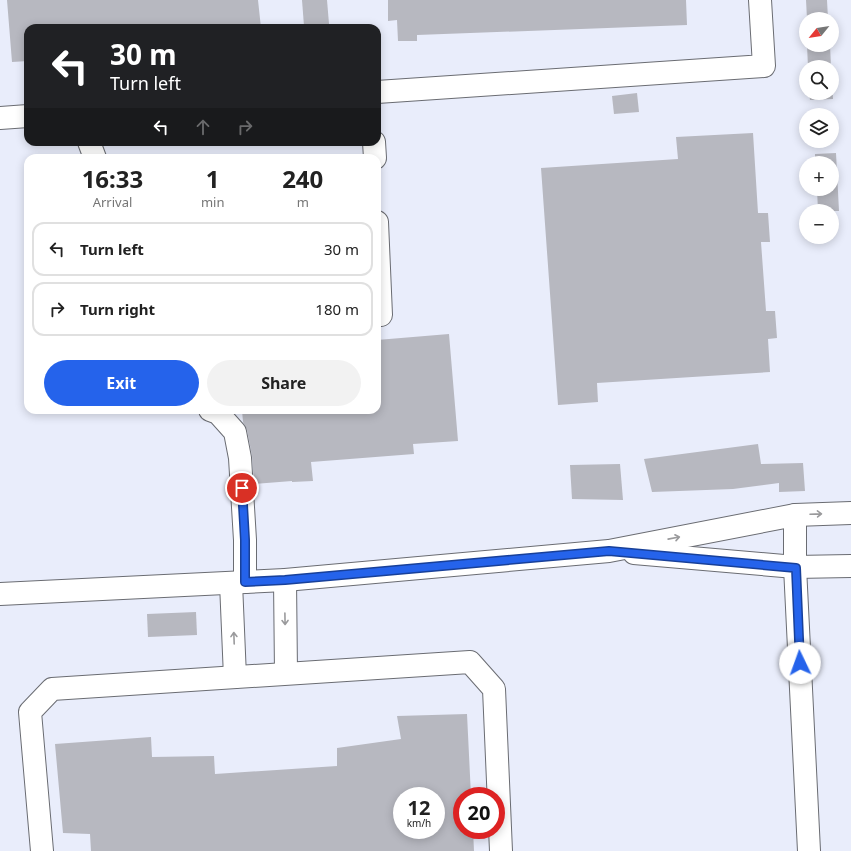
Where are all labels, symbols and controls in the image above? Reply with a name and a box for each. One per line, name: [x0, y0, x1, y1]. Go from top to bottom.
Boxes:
north arrow: [799, 12, 839, 52]
map controls: [799, 12, 839, 244]
text: 30 m: [110, 35, 177, 73]
icon: left: [44, 40, 96, 92]
button: search: [799, 60, 839, 100]
text: Turn left: [110, 71, 181, 95]
button: layers: [799, 108, 839, 148]
icon: left: [150, 116, 172, 138]
icon: ahead: [192, 116, 214, 138]
icon: right: [234, 116, 256, 138]
button: +: [799, 156, 839, 196]
text: 16:33: [82, 162, 143, 195]
text: 1: [206, 162, 220, 195]
text: 240: [282, 162, 323, 195]
text: Arrival: [93, 193, 132, 211]
text: min: [201, 193, 224, 211]
text: m: [297, 193, 309, 211]
button: −: [799, 204, 839, 244]
icon: left: [46, 238, 68, 260]
text: Turn left: [80, 239, 144, 259]
text: 30 m: [324, 239, 359, 259]
icon: right: [46, 298, 68, 320]
text: Turn right: [80, 299, 155, 319]
text: 180 m: [315, 299, 359, 319]
button: Exit: [44, 360, 199, 406]
button: Share: [207, 360, 361, 406]
pin: [225, 471, 259, 505]
icon: arrive: [231, 477, 253, 499]
one-way arrow: [809, 510, 822, 518]
one-way arrow: [667, 534, 680, 542]
one-way arrow: [282, 612, 289, 625]
one-way arrow: [230, 632, 237, 645]
position arrow: [779, 642, 821, 684]
speed limit sign: 20: [453, 787, 505, 839]
text: 12: [408, 794, 430, 821]
text: km/h: [407, 816, 431, 830]

